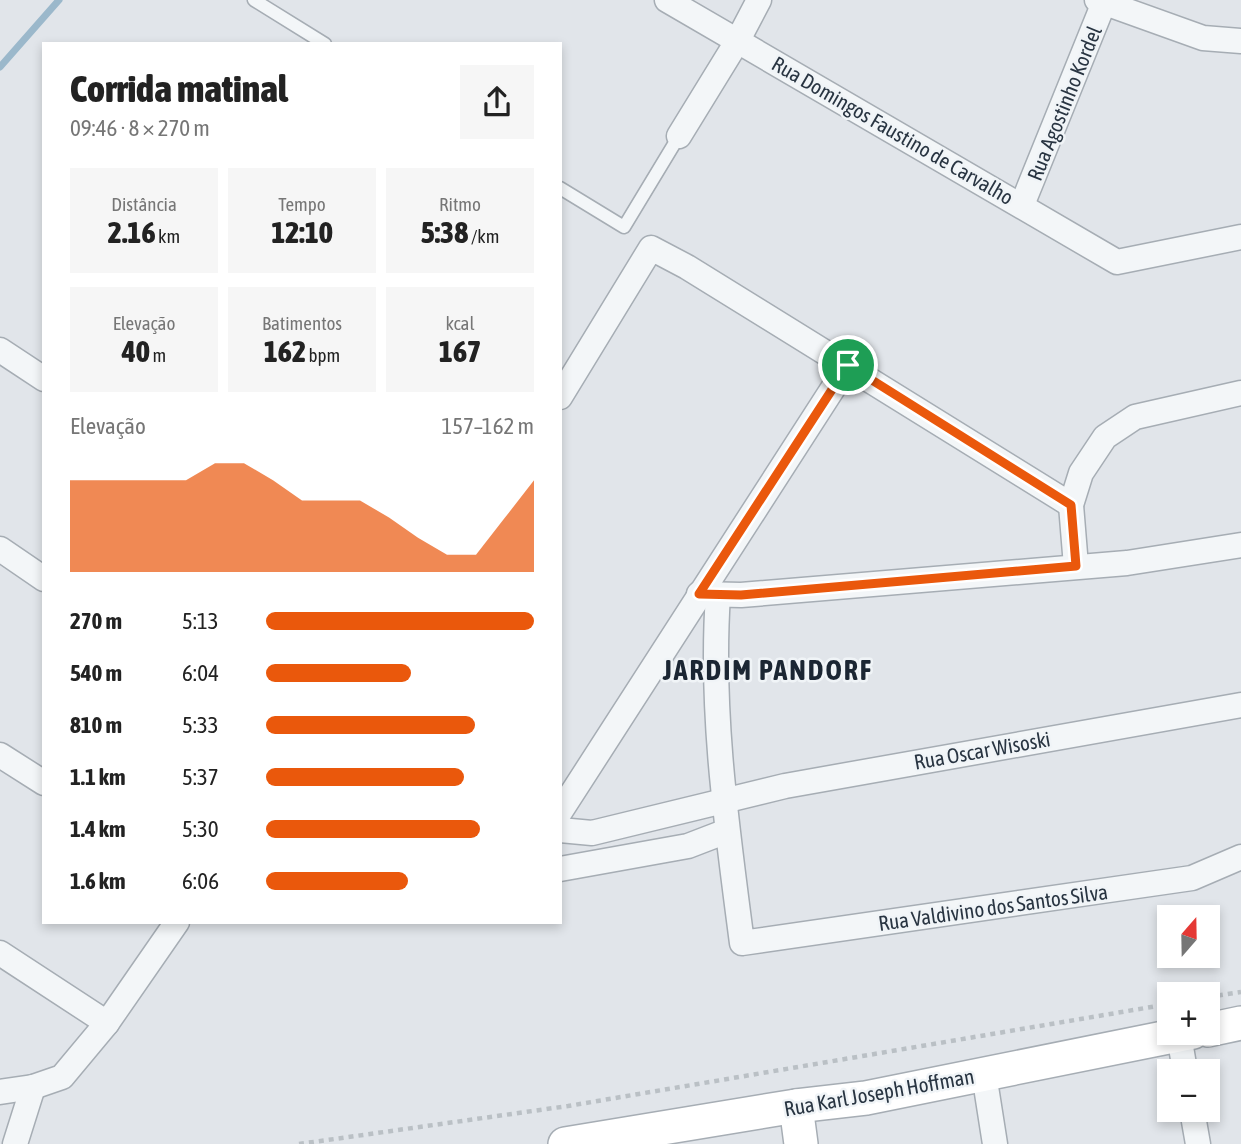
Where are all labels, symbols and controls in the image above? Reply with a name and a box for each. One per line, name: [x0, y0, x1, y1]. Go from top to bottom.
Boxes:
street label: Rua Agostinho Kordel: [1022, 22, 1106, 184]
street label: Rua Domingos Faustino de Carvalho: [768, 51, 1018, 209]
button: share: [460, 65, 534, 139]
text: Corrida matinal: [70, 67, 288, 110]
text: 09:46 · 8 × 270 m: [70, 115, 210, 141]
text: Distância: [111, 193, 177, 215]
text: Tempo: [278, 193, 326, 215]
text: Ritmo: [439, 193, 481, 215]
text: 2.16: [108, 215, 155, 249]
text: 12:10: [271, 215, 333, 249]
text: 5:38: [421, 215, 468, 249]
text: km: [155, 225, 180, 247]
text: /km: [468, 225, 499, 247]
text: Elevação: [113, 312, 175, 334]
text: Batimentos: [262, 312, 342, 334]
text: kcal: [446, 312, 474, 334]
text: 40: [122, 334, 150, 368]
text: 162: [264, 334, 306, 368]
text: 167: [439, 334, 481, 368]
pin: [818, 335, 878, 395]
text: m: [150, 344, 166, 366]
text: bpm: [306, 344, 340, 366]
icon: arrive: [829, 346, 867, 384]
text: Elevação: [70, 413, 146, 439]
text: 157–162 m: [441, 413, 534, 439]
text: 270 m: [70, 608, 122, 634]
text: 5:13: [182, 608, 219, 634]
district label: JARDIM PANDORF: [662, 654, 873, 686]
text: 540 m: [70, 660, 122, 686]
text: 6:04: [182, 660, 219, 686]
text: 810 m: [70, 712, 122, 738]
text: 5:33: [182, 712, 219, 738]
street label: Rua Oscar Wisoski: [912, 726, 1052, 774]
text: 1.1 km: [70, 764, 126, 790]
text: 5:37: [182, 764, 219, 790]
text: 1.4 km: [70, 816, 126, 842]
text: 5:30: [182, 816, 219, 842]
text: 1.6 km: [70, 868, 126, 894]
text: 6:06: [182, 868, 219, 894]
street label: Rua Valdivino dos Santos Silva: [877, 879, 1109, 935]
north arrow: [1157, 905, 1220, 968]
map controls: [1157, 905, 1220, 1122]
button: +: [1157, 982, 1220, 1045]
button: −: [1157, 1059, 1220, 1122]
street label: Rua Karl Joseph Hoffman: [782, 1063, 976, 1121]

